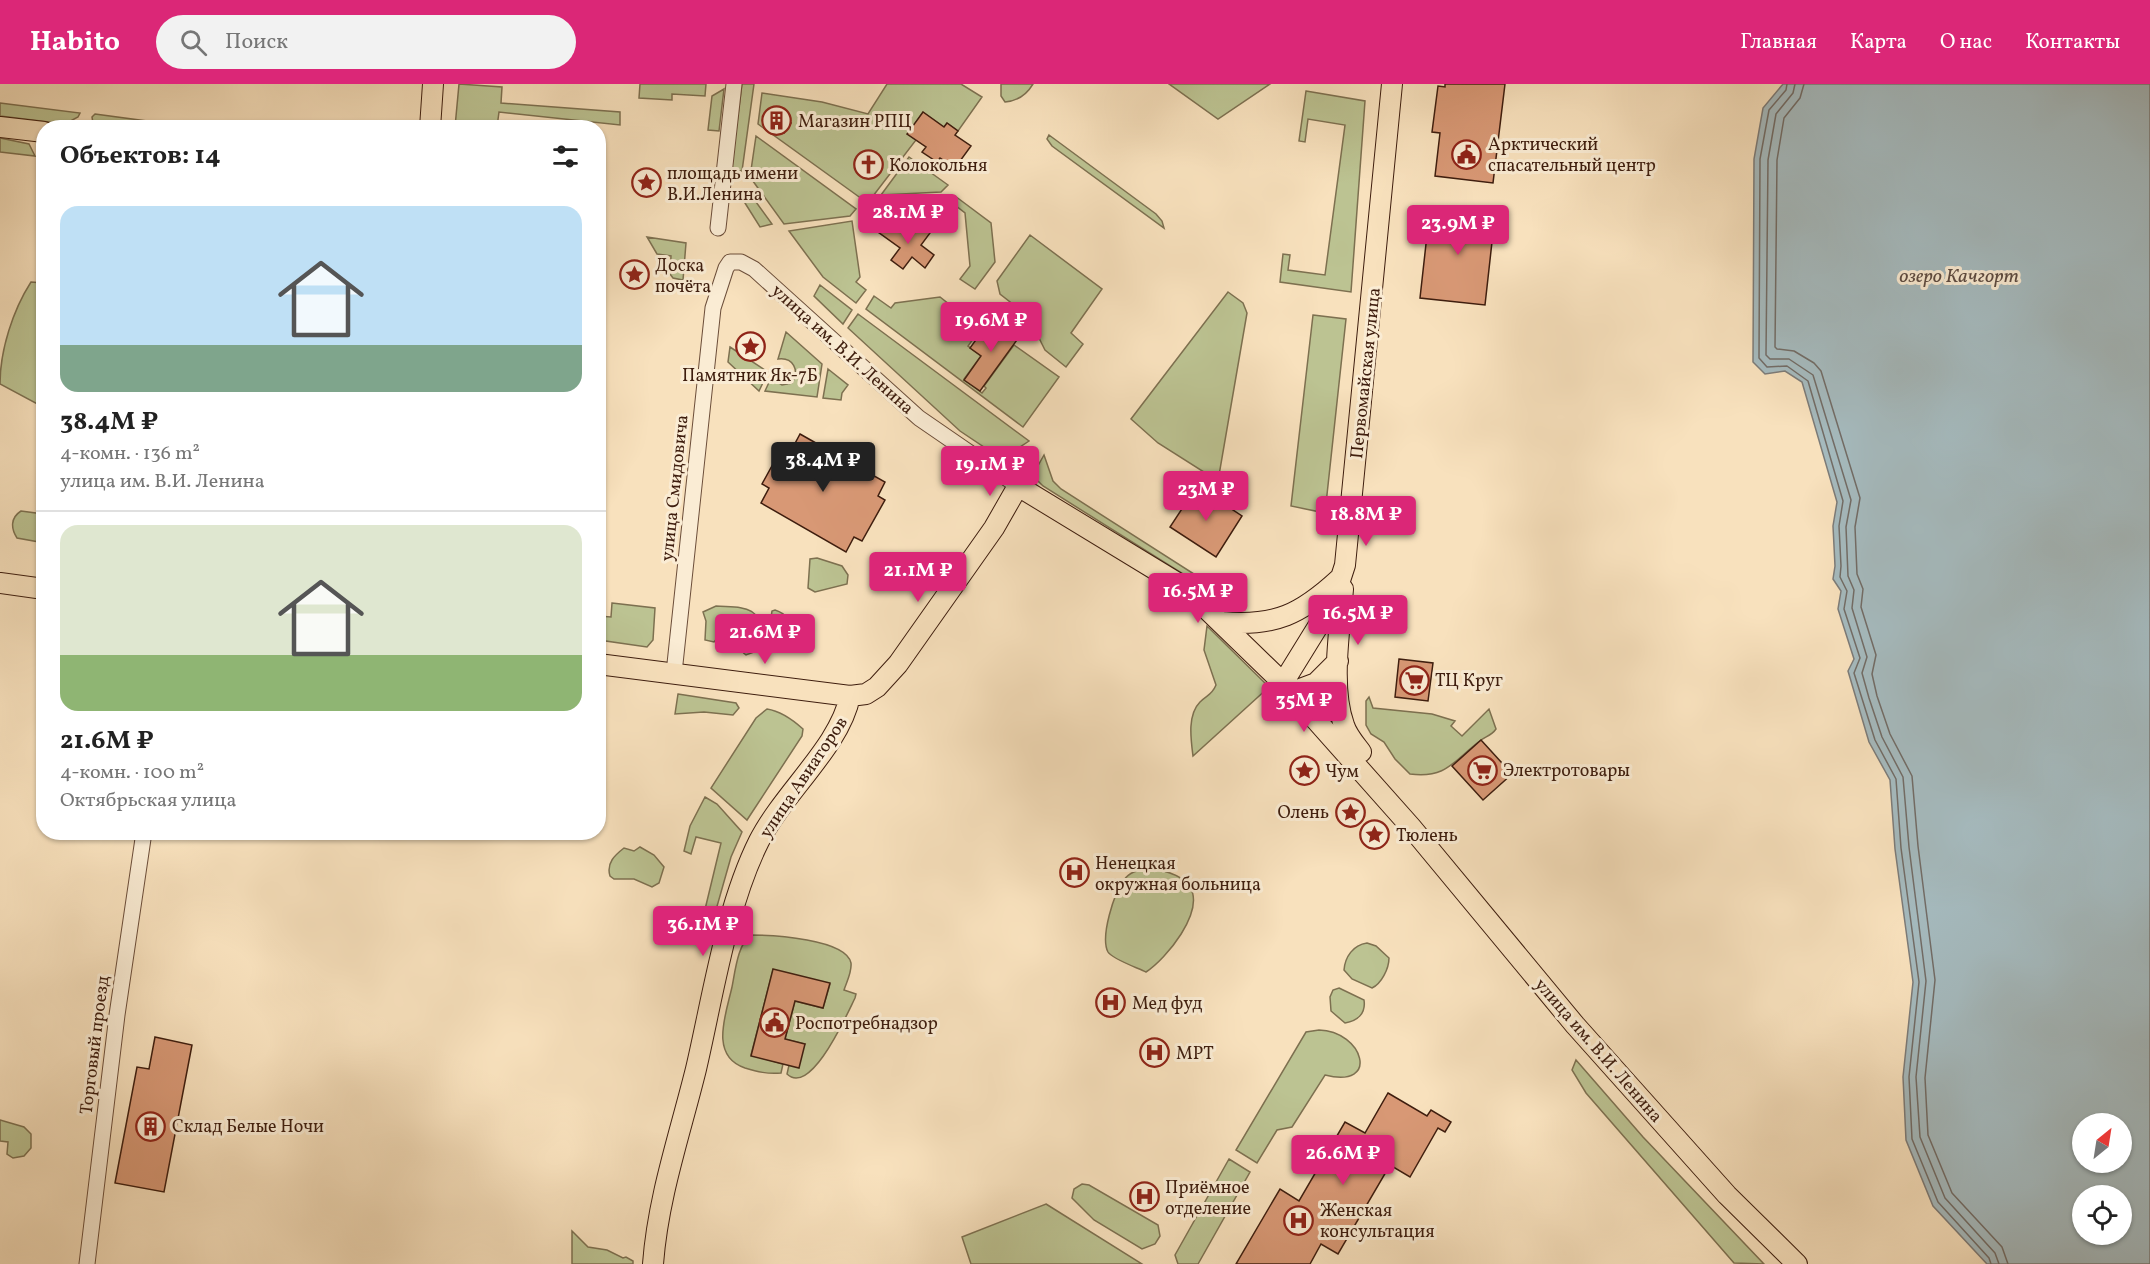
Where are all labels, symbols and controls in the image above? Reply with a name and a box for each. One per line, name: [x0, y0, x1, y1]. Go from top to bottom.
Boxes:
search box: [156, 15, 576, 69]
text: Habito: [30, 23, 120, 62]
icon: search: [177, 26, 210, 59]
text: Поиск: [225, 27, 288, 58]
text: Главная: [1740, 28, 1817, 57]
text: Карта: [1850, 28, 1907, 57]
text: О нас: [1940, 28, 1992, 57]
text: Контакты: [2025, 28, 2120, 57]
building icon: Магазин РПЦ: [761, 105, 793, 137]
place label: Магазин РПЦ: [798, 110, 912, 135]
place label: Арктический спасательный центр: [1488, 133, 1656, 179]
text: Объектов: 14: [60, 138, 221, 174]
public building icon: Арктический спасательный центр: [1451, 138, 1483, 170]
icon: filters: [549, 140, 582, 173]
church icon: Колокольня: [852, 149, 884, 181]
place label: Колокольня: [889, 154, 987, 179]
place label: площадь имени В.И.Ленина: [667, 162, 798, 208]
place icon: площадь имени В.И.Ленина: [630, 167, 662, 199]
pin: 28.1M ₽: [853, 194, 963, 245]
text: 28.1M ₽: [872, 199, 944, 227]
pin: 23.9M ₽: [1403, 205, 1513, 256]
text: 23.9M ₽: [1421, 210, 1495, 238]
icon: home: [267, 245, 375, 353]
place label: Доска почёта: [655, 254, 711, 300]
place icon: Доска почёта: [618, 259, 650, 291]
water label: озеро Качгорт: [1899, 263, 2019, 291]
street label: улица им. В.И. Ленина: [765, 279, 919, 421]
street label: Первомайская улица: [1345, 286, 1388, 460]
pin: 19.6M ₽: [936, 302, 1046, 353]
text: 19.6M ₽: [955, 307, 1027, 335]
place icon: Памятник Як-7Б: [734, 330, 766, 362]
place label: Памятник Як-7Б: [682, 364, 818, 389]
text: 38.4M ₽: [60, 404, 158, 440]
street label: улица Смидовича: [655, 414, 696, 563]
text: 4-комн. · 136 m²: [60, 440, 200, 468]
pin: 38.4M ₽: [768, 442, 878, 493]
pin: 19.1M ₽: [935, 446, 1045, 497]
text: 38.4M ₽: [785, 447, 861, 475]
text: 19.1M ₽: [955, 451, 1025, 479]
text: улица им. В.И. Ленина: [60, 468, 265, 496]
pin: 23M ₽: [1164, 471, 1248, 522]
text: 23M ₽: [1177, 476, 1235, 504]
pin: 18.8M ₽: [1311, 496, 1421, 547]
text: 18.8M ₽: [1330, 501, 1402, 529]
pin: 21.1M ₽: [863, 552, 973, 603]
text: 21.1M ₽: [883, 557, 953, 585]
icon: home: [267, 564, 375, 672]
pin: 16.5M ₽: [1143, 573, 1253, 624]
text: 16.5M ₽: [1162, 578, 1234, 606]
pin: 16.5M ₽: [1303, 595, 1413, 646]
text: 16.5M ₽: [1322, 600, 1394, 628]
pin: 21.6M ₽: [710, 614, 820, 665]
text: 21.6M ₽: [729, 619, 801, 647]
supermarket icon: ТЦ Круг: [1398, 664, 1430, 696]
place label: ТЦ Круг: [1435, 669, 1503, 694]
pin: 35M ₽: [1262, 682, 1346, 733]
text: 35M ₽: [1276, 687, 1332, 715]
street label: улица Авиаторов: [754, 712, 854, 844]
text: 21.6M ₽: [60, 723, 154, 759]
supermarket icon: Электротовары: [1466, 754, 1498, 786]
place icon: Чум: [1288, 755, 1320, 787]
text: 4-комн. · 100 m²: [60, 759, 204, 787]
place label: Электротовары: [1503, 759, 1630, 784]
place label: Чум: [1325, 760, 1359, 785]
text: Октябрьская улица: [60, 787, 237, 815]
place icon: Олень: [1334, 796, 1366, 828]
place label: Олень: [1277, 801, 1329, 826]
place icon: Тюлень: [1359, 819, 1391, 851]
place label: Тюлень: [1396, 824, 1458, 849]
place label: Ненецкая окружная больница: [1095, 852, 1261, 898]
hospital icon: Ненецкая окружная больница: [1058, 857, 1090, 889]
pin: 36.1M ₽: [648, 906, 758, 957]
text: 36.1M ₽: [667, 911, 739, 939]
street label: улица им. В.И. Ленина: [1528, 973, 1668, 1129]
street label: Торговый проезд: [75, 974, 116, 1116]
hospital icon: Мед фуд: [1095, 987, 1127, 1019]
place label: Мед фуд: [1132, 992, 1203, 1017]
public building icon: Роспотребнадзор: [758, 1007, 790, 1039]
place label: Роспотребнадзор: [795, 1012, 938, 1037]
hospital icon: МРТ: [1139, 1037, 1171, 1069]
place label: МРТ: [1176, 1042, 1214, 1067]
building icon: Склад Белые Ночи: [135, 1110, 167, 1142]
north arrow: [2072, 1113, 2132, 1173]
map controls: [2072, 1113, 2132, 1245]
place label: Склад Белые Ночи: [172, 1115, 324, 1140]
pin: 26.6M ₽: [1288, 1135, 1398, 1186]
text: 26.6M ₽: [1305, 1140, 1381, 1168]
place label: Приёмное отделение: [1165, 1176, 1251, 1222]
hospital icon: Приёмное отделение: [1128, 1181, 1160, 1213]
button: locate: [2072, 1185, 2132, 1245]
place label: Женская консультация: [1320, 1199, 1435, 1245]
hospital icon: Женская консультация: [1283, 1204, 1315, 1236]

